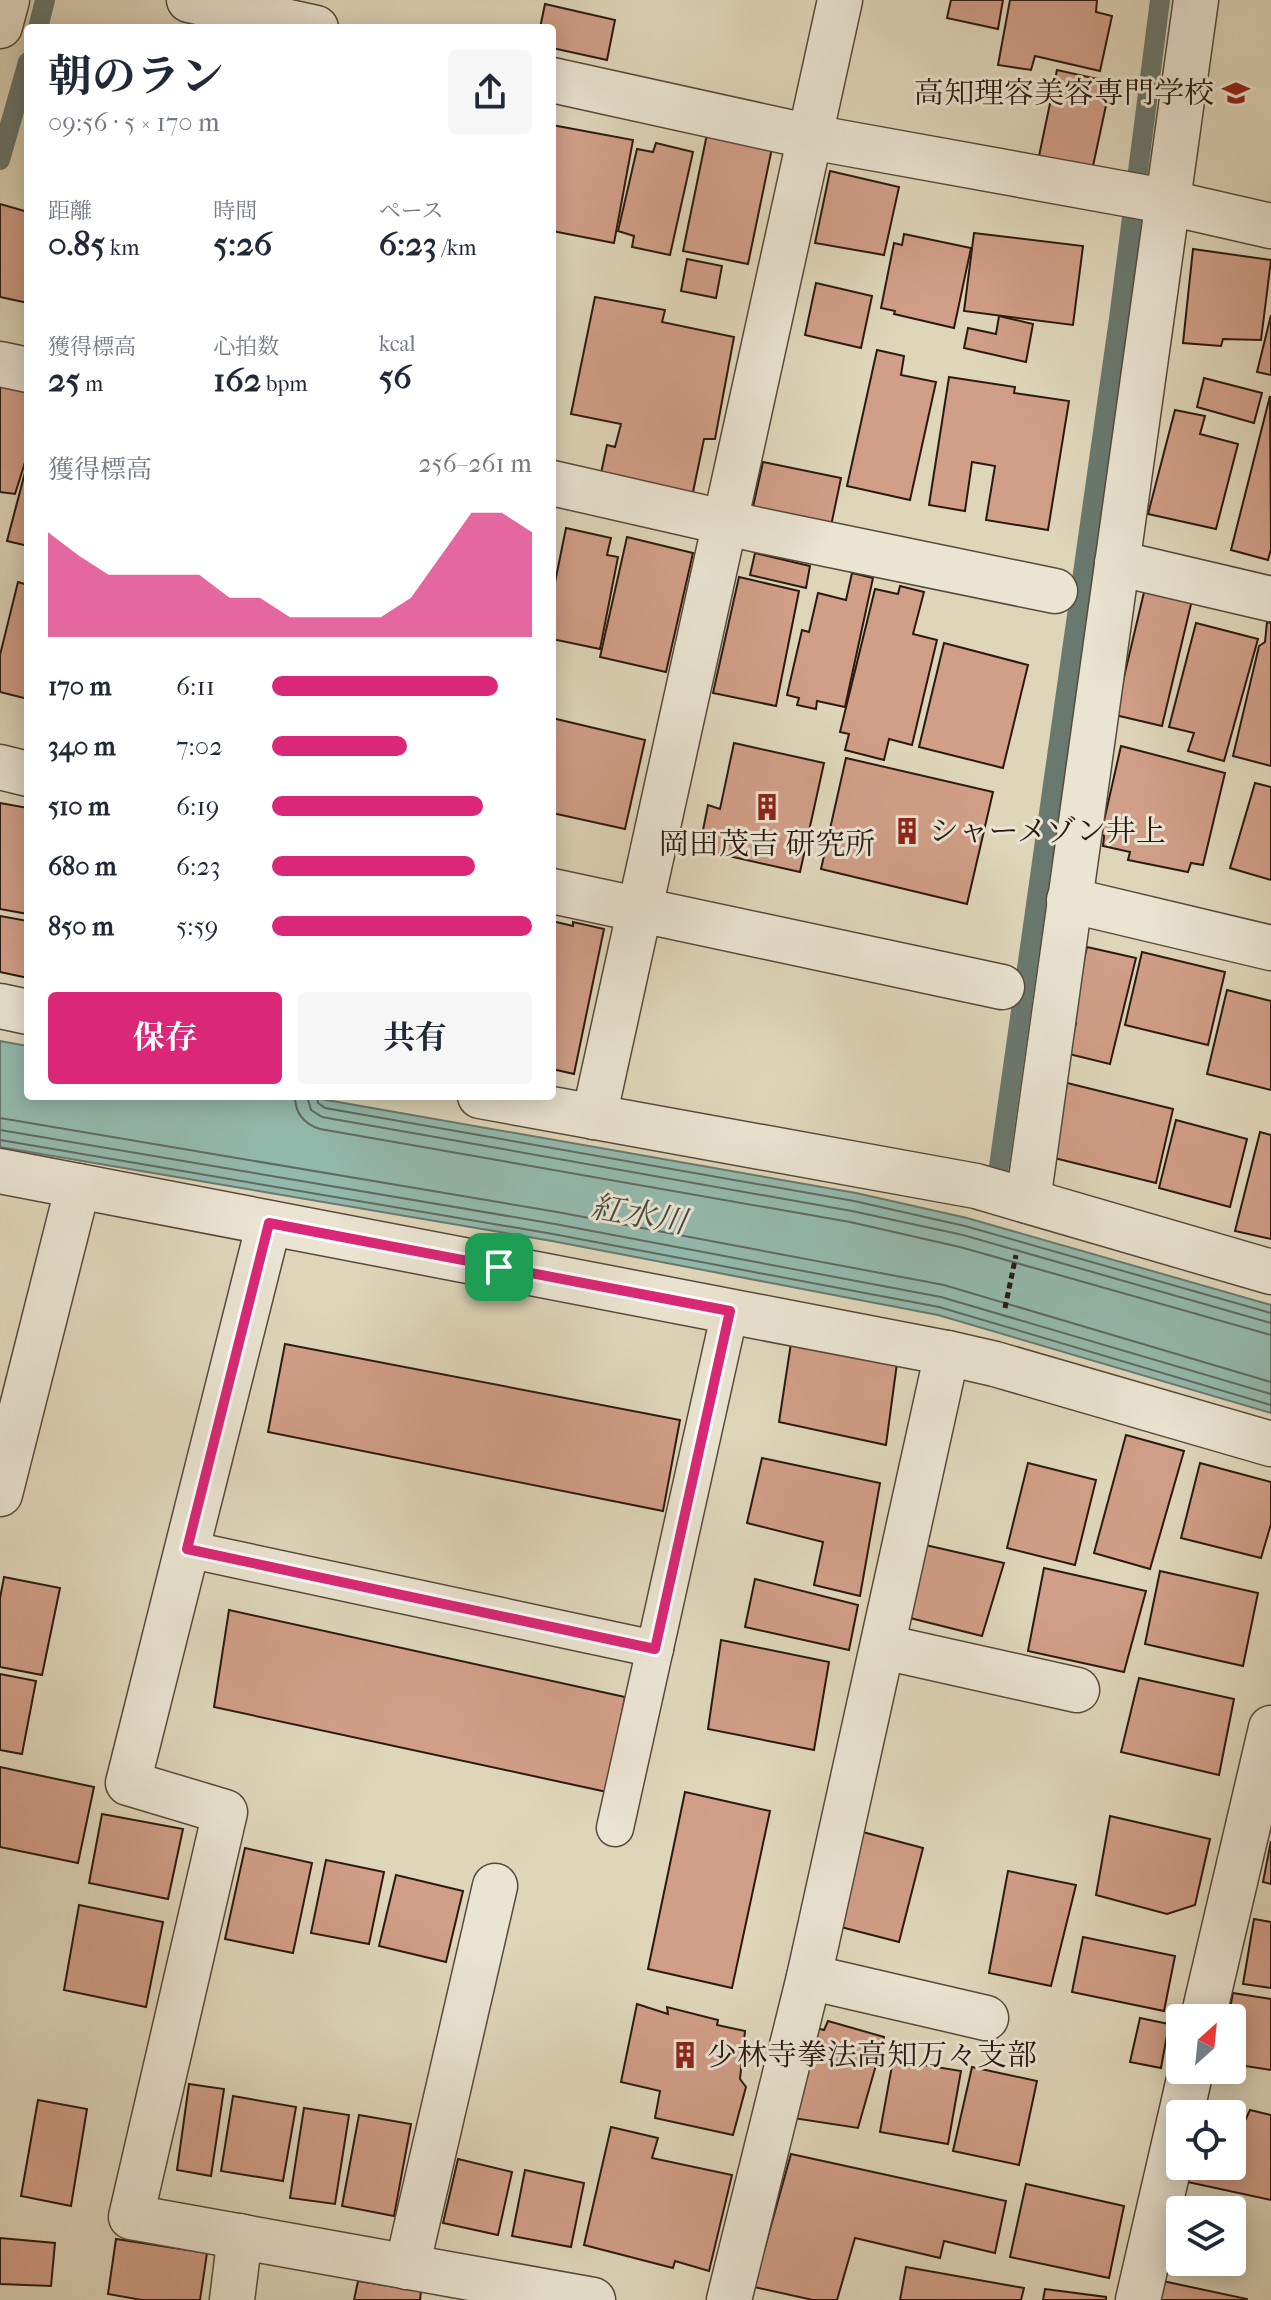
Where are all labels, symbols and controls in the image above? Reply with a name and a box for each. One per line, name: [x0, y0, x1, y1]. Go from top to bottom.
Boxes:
button: share: [448, 50, 532, 134]
text: 朝のラン: [48, 51, 224, 102]
place label: 高知理容美容専門学校: [914, 76, 1214, 111]
school or university icon: 高知理容美容専門学校: [1221, 78, 1251, 108]
text: 09:56 · 5 × 170 m: [48, 107, 220, 138]
text: 距離: [48, 198, 92, 224]
text: 時間: [213, 198, 257, 224]
text: ペース: [379, 198, 444, 224]
text: 0.85: [48, 224, 105, 264]
text: 5:26: [213, 224, 272, 264]
text: 6:23: [379, 224, 437, 264]
text: km: [105, 235, 139, 261]
text: /km: [437, 235, 476, 261]
text: kcal: [379, 331, 416, 357]
text: 獲得標高: [48, 334, 136, 360]
text: 心拍数: [213, 334, 279, 360]
text: 56: [379, 357, 412, 397]
text: 25: [48, 360, 80, 400]
text: 162: [213, 360, 261, 400]
text: m: [80, 371, 103, 397]
text: bpm: [261, 371, 308, 397]
text: 256–261 m: [418, 448, 532, 479]
text: 獲得標高: [48, 454, 152, 485]
text: 170 m: [48, 671, 111, 702]
text: 6:11: [176, 671, 215, 702]
text: 340 m: [48, 731, 116, 762]
text: 7:02: [176, 731, 223, 762]
text: 510 m: [48, 791, 110, 822]
text: 6:19: [176, 791, 219, 822]
building icon: 岡田茂吉 研究所: [752, 792, 782, 822]
place label: シャーメゾン井上: [929, 814, 1166, 849]
building icon: シャーメゾン井上: [892, 816, 922, 846]
place label: 岡田茂吉 研究所: [659, 827, 875, 862]
text: 680 m: [48, 851, 117, 882]
text: 6:23: [176, 851, 220, 882]
text: 850 m: [48, 911, 114, 942]
text: 5:59: [176, 911, 218, 942]
button: 保存: [48, 992, 282, 1084]
button: 共有: [298, 992, 532, 1084]
water label: 紅水川: [588, 1188, 692, 1242]
pin: [465, 1233, 533, 1301]
icon: arrive: [477, 1245, 521, 1289]
north arrow: [1166, 2004, 1246, 2084]
map controls: [1166, 2004, 1246, 2276]
place label: 少林寺拳法高知万々支部: [707, 2038, 1037, 2073]
building icon: 少林寺拳法高知万々支部: [670, 2040, 700, 2070]
button: locate: [1166, 2100, 1246, 2180]
button: layers: [1166, 2196, 1246, 2276]

